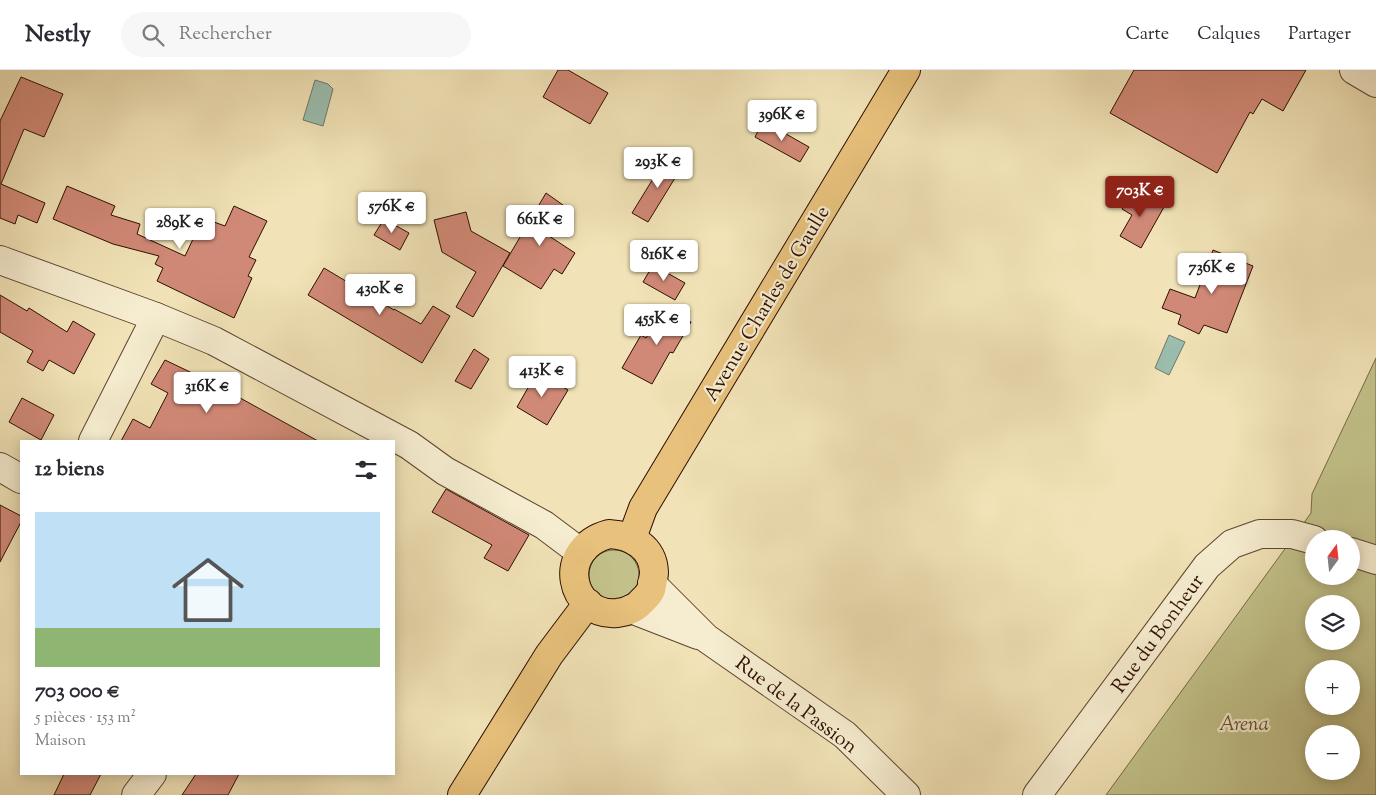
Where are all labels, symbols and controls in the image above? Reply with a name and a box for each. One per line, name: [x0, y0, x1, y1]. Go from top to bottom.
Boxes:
search box: [121, 12, 471, 57]
text: Nestly: [25, 18, 91, 52]
icon: search: [139, 21, 167, 49]
text: Rechercher: [179, 21, 272, 48]
text: Carte: [1126, 22, 1169, 48]
text: Calques: [1197, 22, 1260, 48]
text: Partager: [1288, 22, 1351, 48]
pin: 396K €: [741, 100, 823, 142]
text: 396K €: [759, 104, 805, 127]
pin: 293K €: [617, 146, 699, 189]
text: 293K €: [635, 151, 681, 174]
pin: 703K €: [1099, 176, 1181, 218]
text: 703K €: [1116, 180, 1164, 203]
pin: 576K €: [351, 191, 433, 234]
text: 576K €: [369, 196, 415, 219]
street label: Avenue Charles de Gaulle: [698, 201, 838, 408]
pin: 661K €: [499, 204, 581, 247]
pin: 289K €: [139, 208, 221, 250]
text: 661K €: [517, 209, 563, 232]
text: 289K €: [156, 212, 204, 235]
pin: 816K €: [623, 240, 705, 282]
text: 816K €: [641, 244, 687, 267]
pin: 736K €: [1171, 252, 1253, 295]
text: 736K €: [1188, 257, 1236, 280]
pin: 430K €: [339, 274, 421, 316]
text: 430K €: [356, 278, 404, 301]
pin: 455K €: [616, 304, 698, 346]
text: 455K €: [635, 308, 679, 331]
pin: 413K €: [501, 356, 583, 398]
text: 413K €: [520, 360, 564, 383]
pin: 316K €: [166, 372, 248, 414]
text: 316K €: [185, 376, 229, 399]
text: 12 biens: [35, 455, 104, 485]
icon: filters: [352, 456, 380, 484]
north arrow: [1305, 530, 1360, 585]
map controls: [1305, 530, 1360, 780]
icon: home: [163, 545, 253, 635]
street label: Rue du Bonheur: [1106, 569, 1212, 700]
button: layers: [1305, 595, 1360, 650]
street label: Rue de la Passion: [728, 650, 863, 762]
button: +: [1305, 660, 1360, 715]
text: 703 000 €: [35, 677, 120, 707]
text: 5 pièces · 153 m²: [35, 707, 136, 730]
park label: Arena: [1219, 711, 1269, 740]
button: −: [1305, 725, 1360, 780]
text: Maison: [35, 730, 86, 753]

